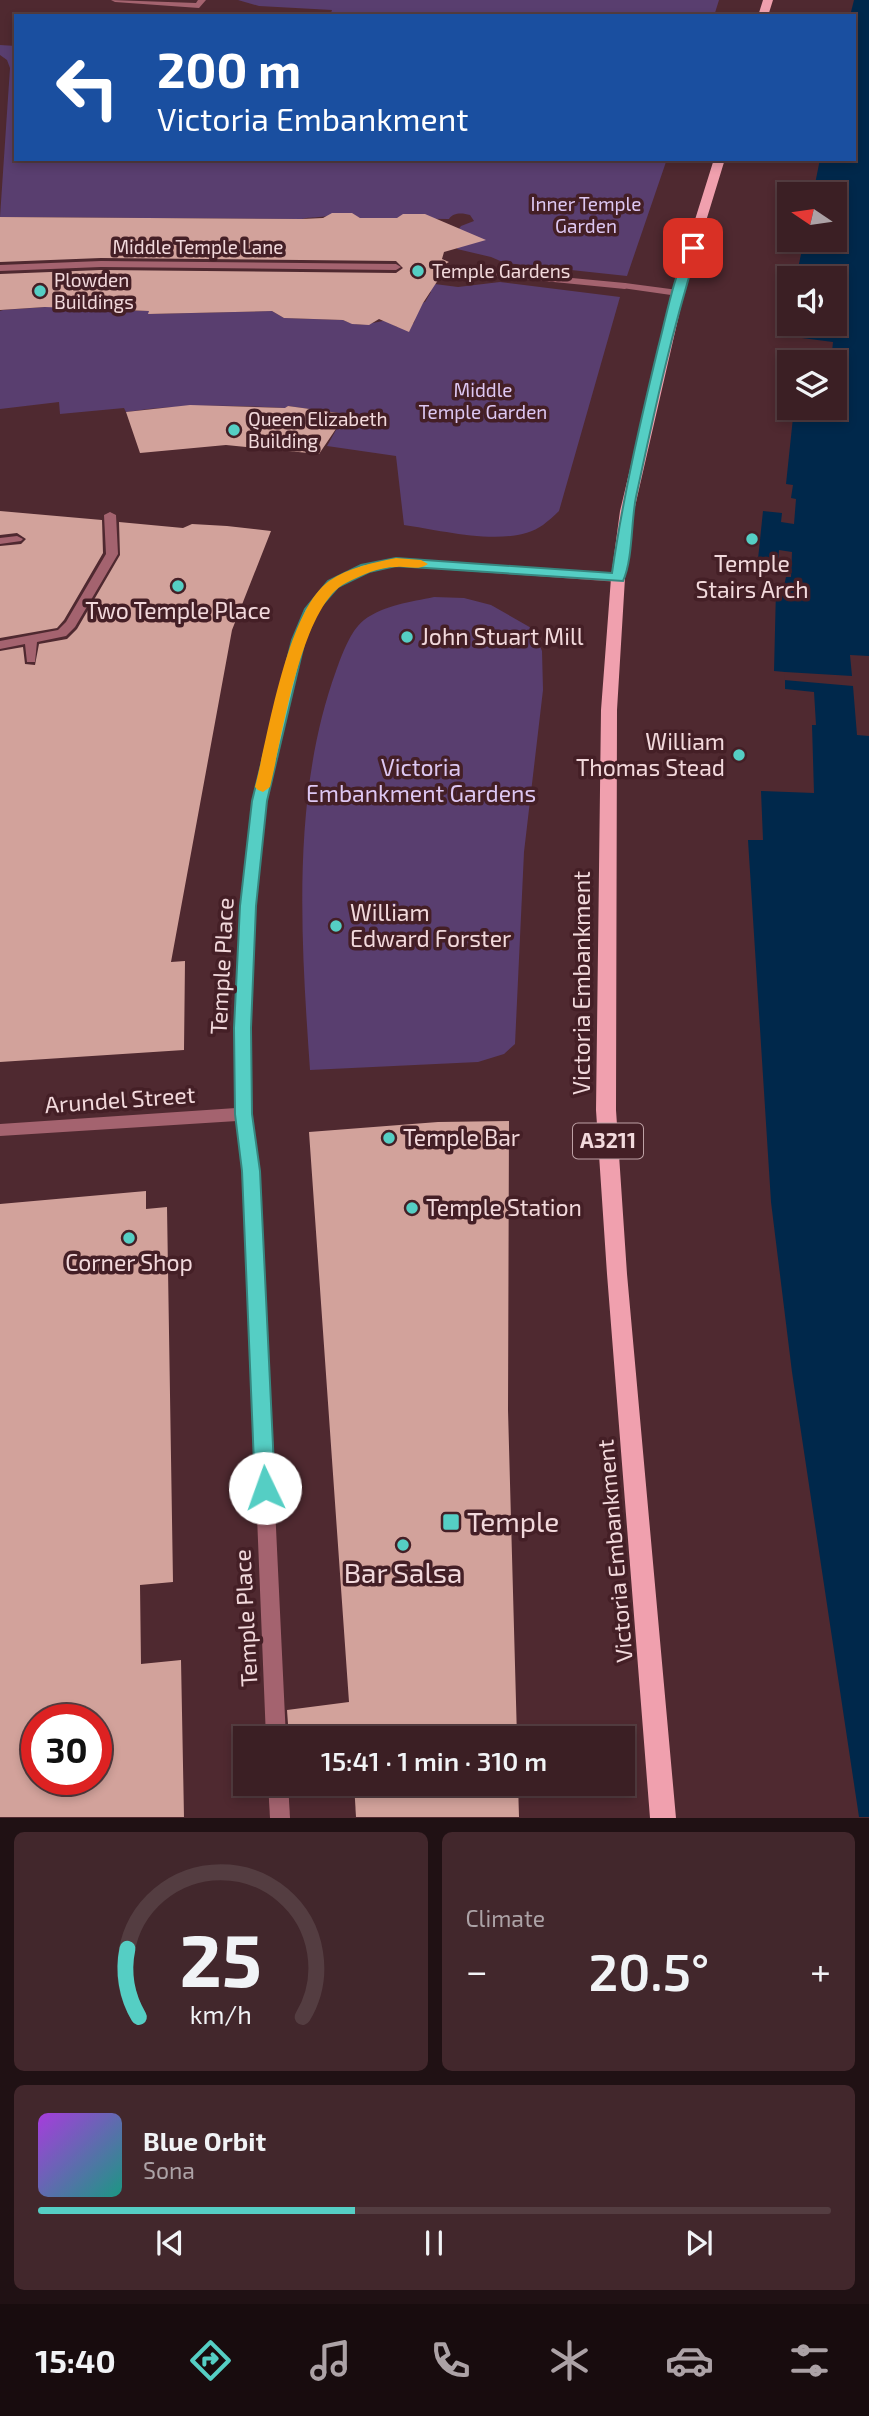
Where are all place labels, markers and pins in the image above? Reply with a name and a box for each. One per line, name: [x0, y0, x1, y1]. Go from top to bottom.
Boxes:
pin: [663, 218, 723, 278]
place label: Temple Gardens: [432, 259, 570, 282]
marker: Temple Gardens: [410, 263, 426, 279]
place label: Plowden Buildings: [54, 268, 134, 313]
marker: Plowden Buildings: [32, 283, 48, 299]
place label: Queen Elizabeth Building: [248, 407, 388, 452]
marker: Queen Elizabeth Building: [226, 422, 242, 438]
marker: Temple Stairs Arch: [744, 531, 760, 547]
place label: Temple Stairs Arch: [695, 549, 809, 603]
marker: Two Temple Place: [170, 578, 186, 594]
place label: Two Temple Place: [85, 596, 271, 624]
place label: John Stuart Mill: [421, 622, 584, 650]
marker: John Stuart Mill: [399, 629, 415, 645]
place label: William Thomas Stead: [576, 727, 725, 781]
marker: William Thomas Stead: [731, 747, 747, 763]
place label: William Edward Forster: [350, 898, 511, 952]
marker: William Edward Forster: [328, 918, 344, 934]
place label: Temple Bar: [403, 1123, 520, 1151]
marker: Temple Bar: [381, 1130, 397, 1146]
place label: Temple Station: [426, 1193, 582, 1221]
marker: Temple Station: [404, 1200, 420, 1216]
marker: Corner Shop: [121, 1230, 137, 1246]
place label: Corner Shop: [65, 1248, 193, 1276]
place label: Temple: [467, 1504, 559, 1538]
marker: Temple: [441, 1512, 461, 1532]
marker: Bar Salsa: [395, 1537, 411, 1553]
place label: Bar Salsa: [344, 1555, 462, 1589]

